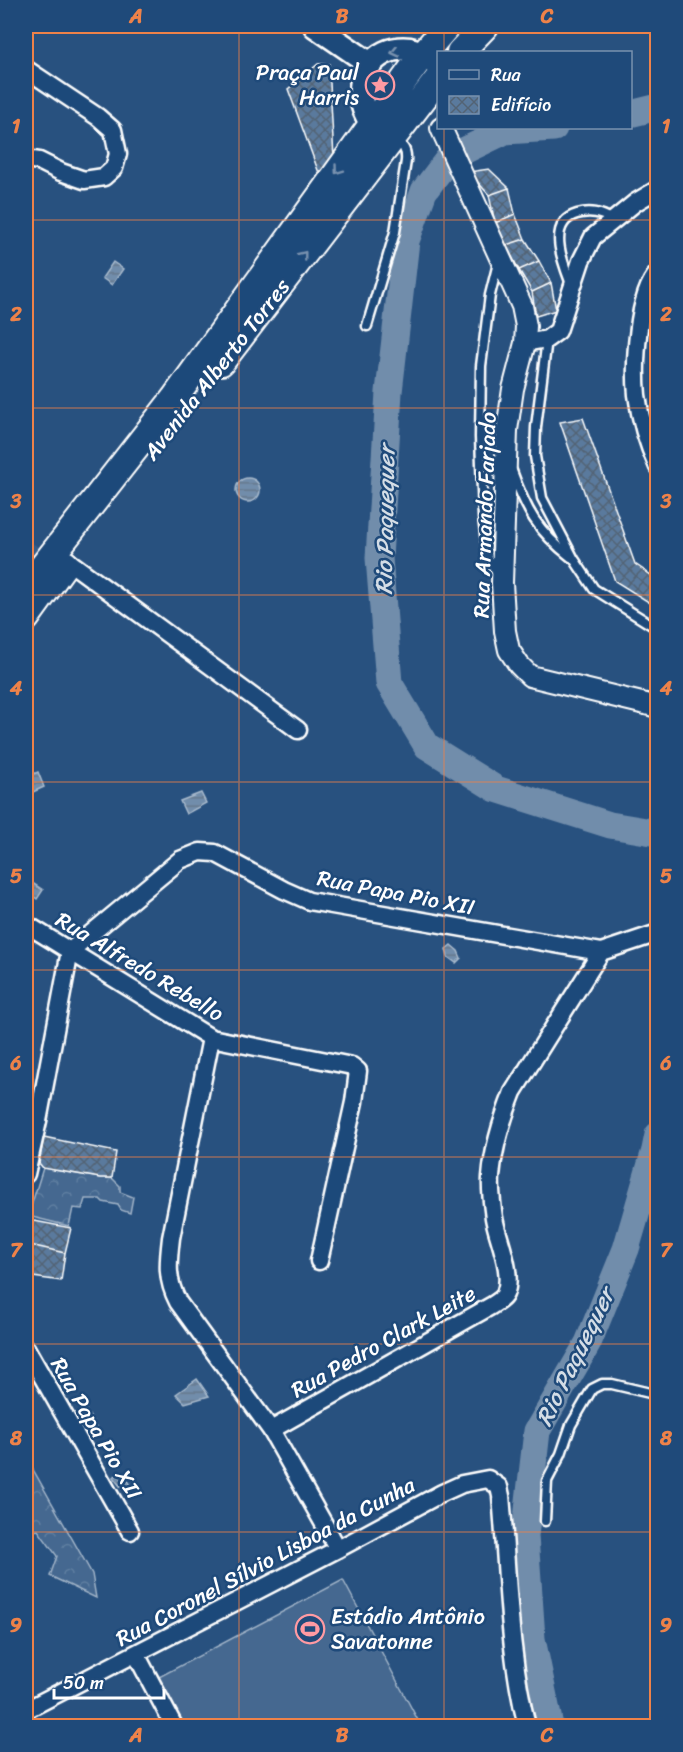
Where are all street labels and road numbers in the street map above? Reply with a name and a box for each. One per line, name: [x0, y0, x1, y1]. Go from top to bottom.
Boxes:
street label: Avenida Alberto Torres: [132, 269, 301, 470]
street label: Rua Armando Farjado: [461, 411, 508, 619]
street label: Rua Papa Pio XII: [314, 858, 478, 927]
street label: Rua Alfredo Rebello: [48, 901, 232, 1032]
street label: Rua Pedro Clark Leite: [283, 1274, 483, 1409]
street label: Rua Papa Pio XII: [40, 1349, 153, 1507]
street label: Rua Coronel Sílvio Lisboa da Cunha: [108, 1465, 423, 1657]

